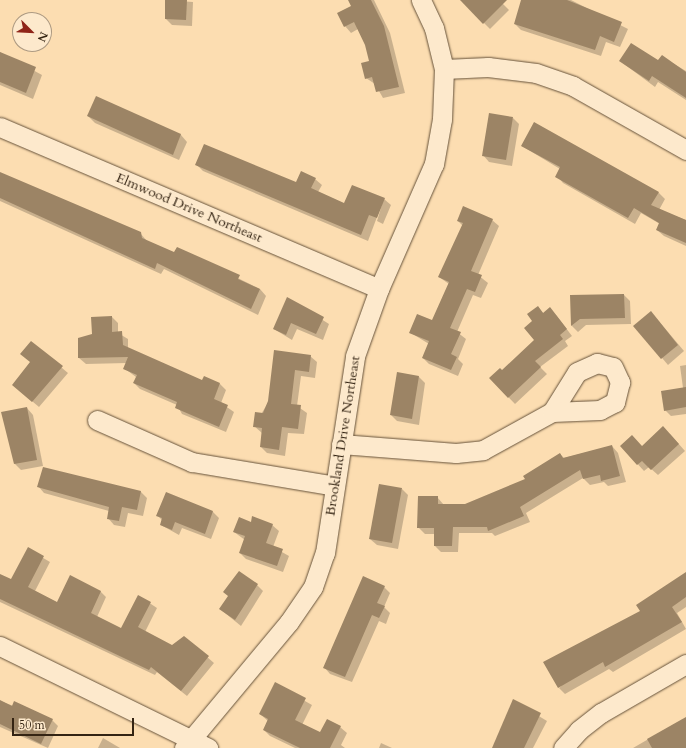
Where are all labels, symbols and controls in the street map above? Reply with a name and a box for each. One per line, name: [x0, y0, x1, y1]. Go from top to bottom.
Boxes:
north arrow: [12, 12, 52, 52]
text: N: [34, 29, 51, 44]
street label: Elmwood Drive Northeast: [113, 170, 265, 246]
street label: Brookland Drive Northeast: [322, 355, 364, 517]
scale bar: [14, 710, 136, 736]
text: 50 m: [19, 717, 45, 733]

